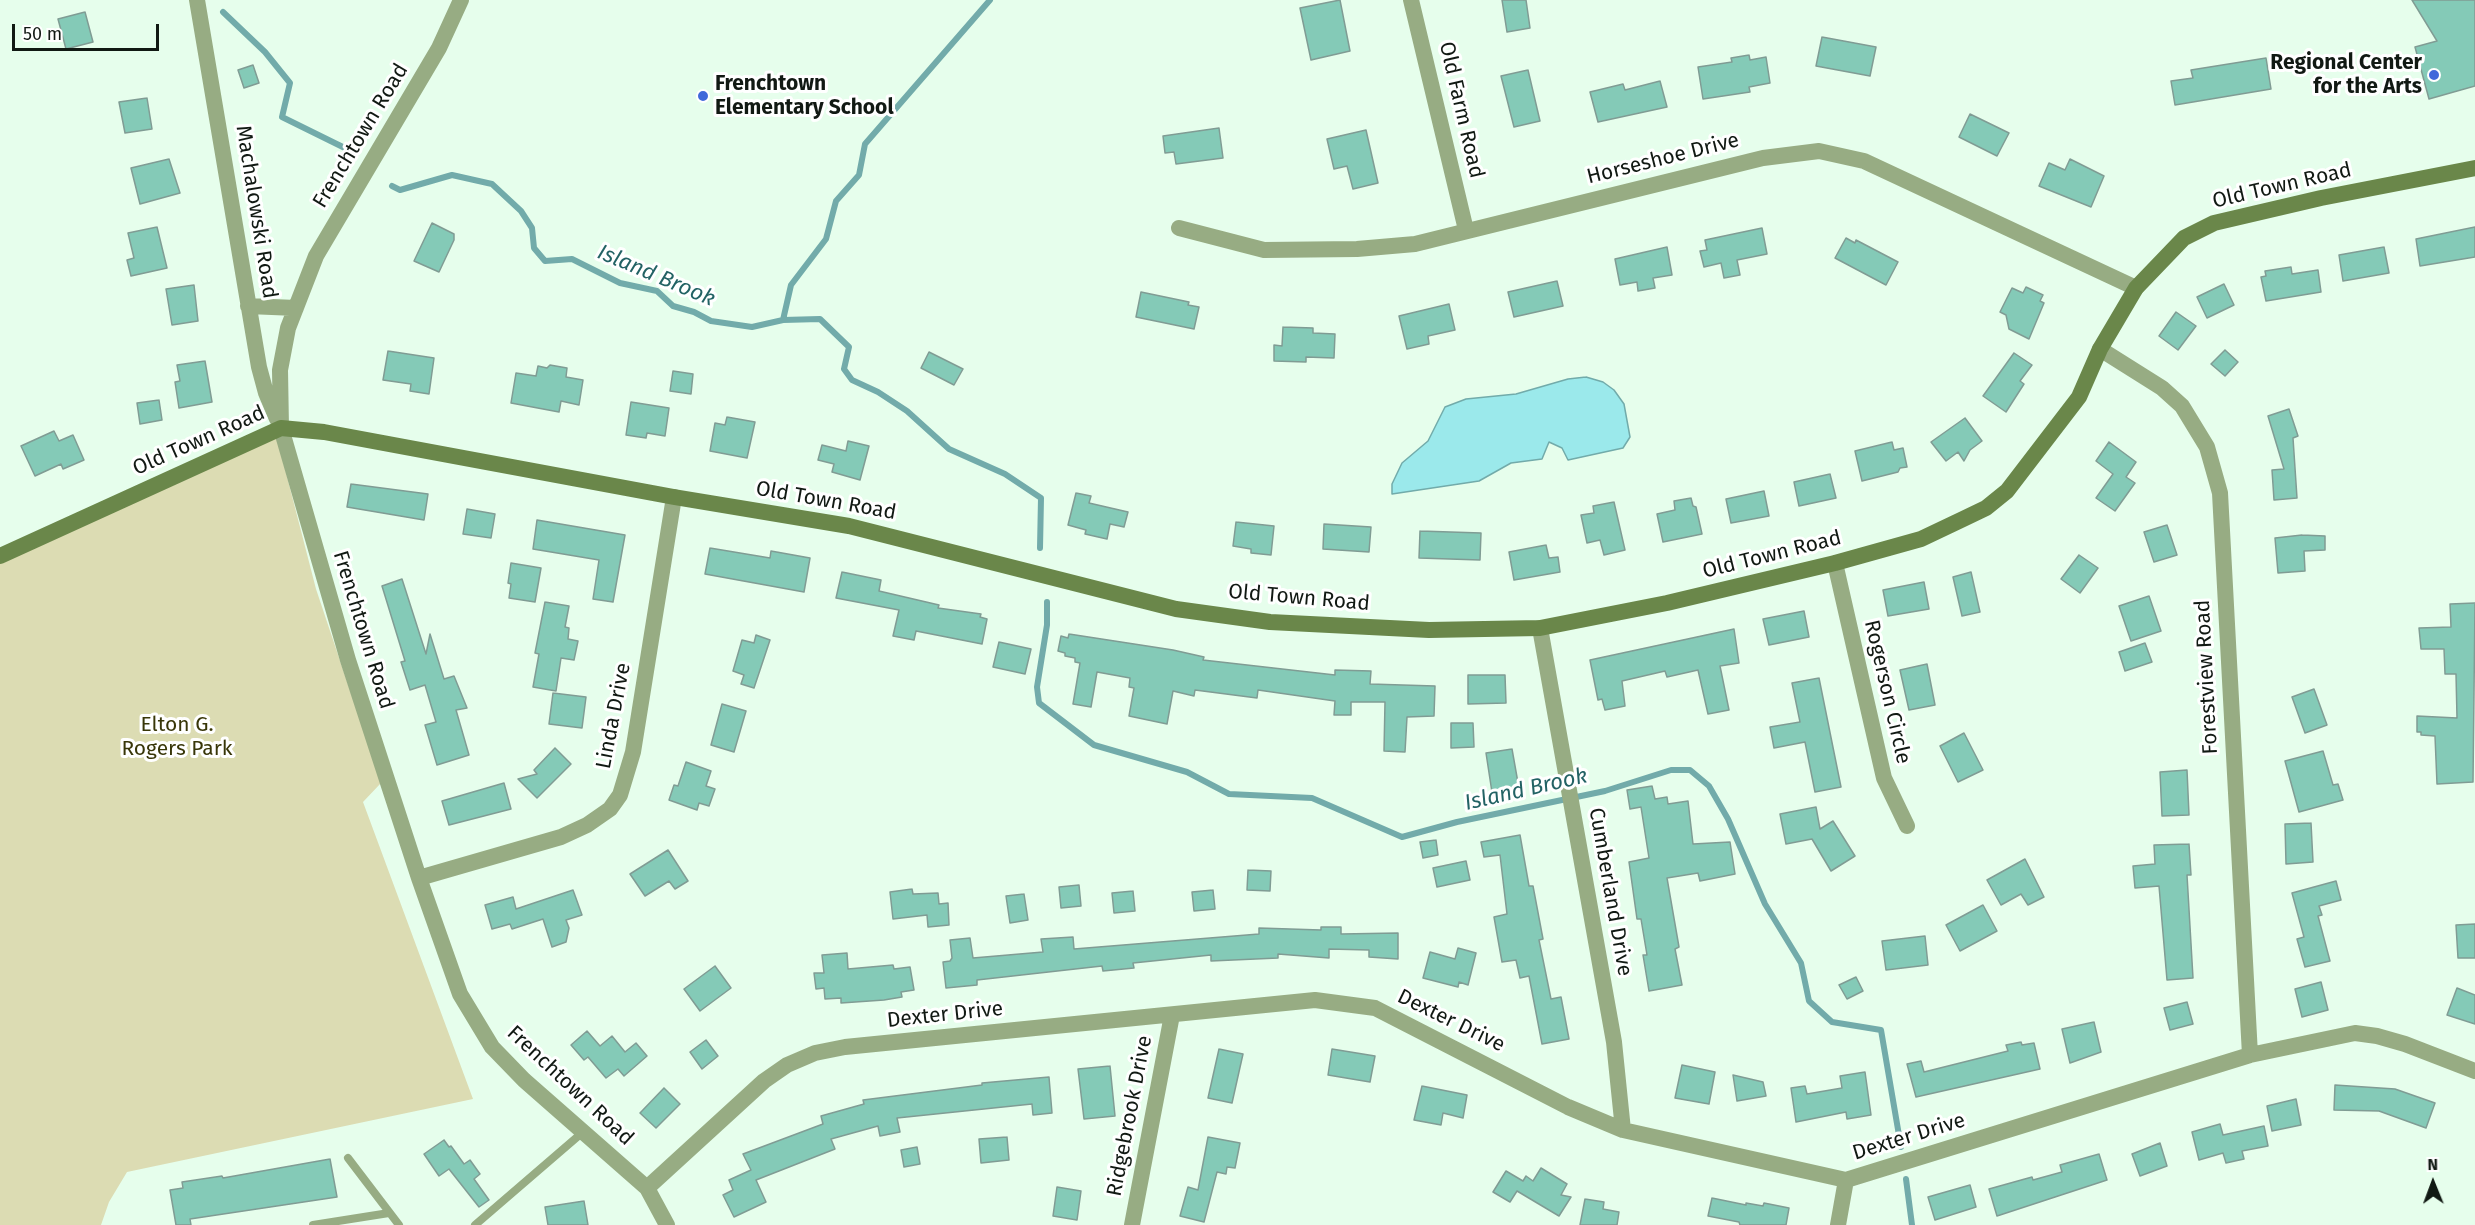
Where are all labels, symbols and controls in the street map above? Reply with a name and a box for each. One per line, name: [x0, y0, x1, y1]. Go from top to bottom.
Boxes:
scale bar: [15, 12, 162, 50]
text: 50 m: [23, 23, 62, 45]
street label: Old Farm Road: [1433, 39, 1489, 181]
place label: Regional Center for the Arts: [2270, 50, 2422, 100]
street label: Frenchtown Road: [308, 59, 414, 213]
marker: Regional Center for the Arts: [2427, 68, 2441, 82]
place label: Frenchtown Elementary School: [715, 71, 894, 121]
marker: Frenchtown Elementary School: [696, 89, 710, 103]
street label: Machalowski Road: [230, 124, 282, 300]
street label: Horseshoe Drive: [1584, 128, 1742, 190]
street label: Old Town Road: [2210, 158, 2354, 214]
water label: Island Brook: [593, 239, 719, 313]
street label: Old Town Road: [129, 401, 269, 481]
street label: Old Town Road: [754, 476, 898, 526]
street label: Old Town Road: [1700, 526, 1844, 584]
street label: Frenchtown Road: [327, 548, 399, 712]
street label: Old Town Road: [1227, 579, 1371, 617]
street label: Forestview Road: [2190, 599, 2224, 755]
street label: Rogerson Circle: [1858, 617, 1916, 767]
street label: Linda Drive: [591, 661, 637, 771]
park label: Elton G. Rogers Park: [121, 712, 233, 762]
water label: Island Brook: [1462, 763, 1590, 817]
street label: Cumberland Drive: [1583, 806, 1637, 978]
street label: Dexter Drive: [1393, 984, 1509, 1058]
street label: Dexter Drive: [886, 996, 1004, 1034]
street label: Frenchtown Road: [501, 1021, 639, 1151]
street label: Ridgebrook Drive: [1102, 1033, 1158, 1199]
street label: Dexter Drive: [1850, 1108, 1968, 1166]
north arrow: [2403, 1153, 2463, 1213]
text: N: [2427, 1155, 2438, 1174]

